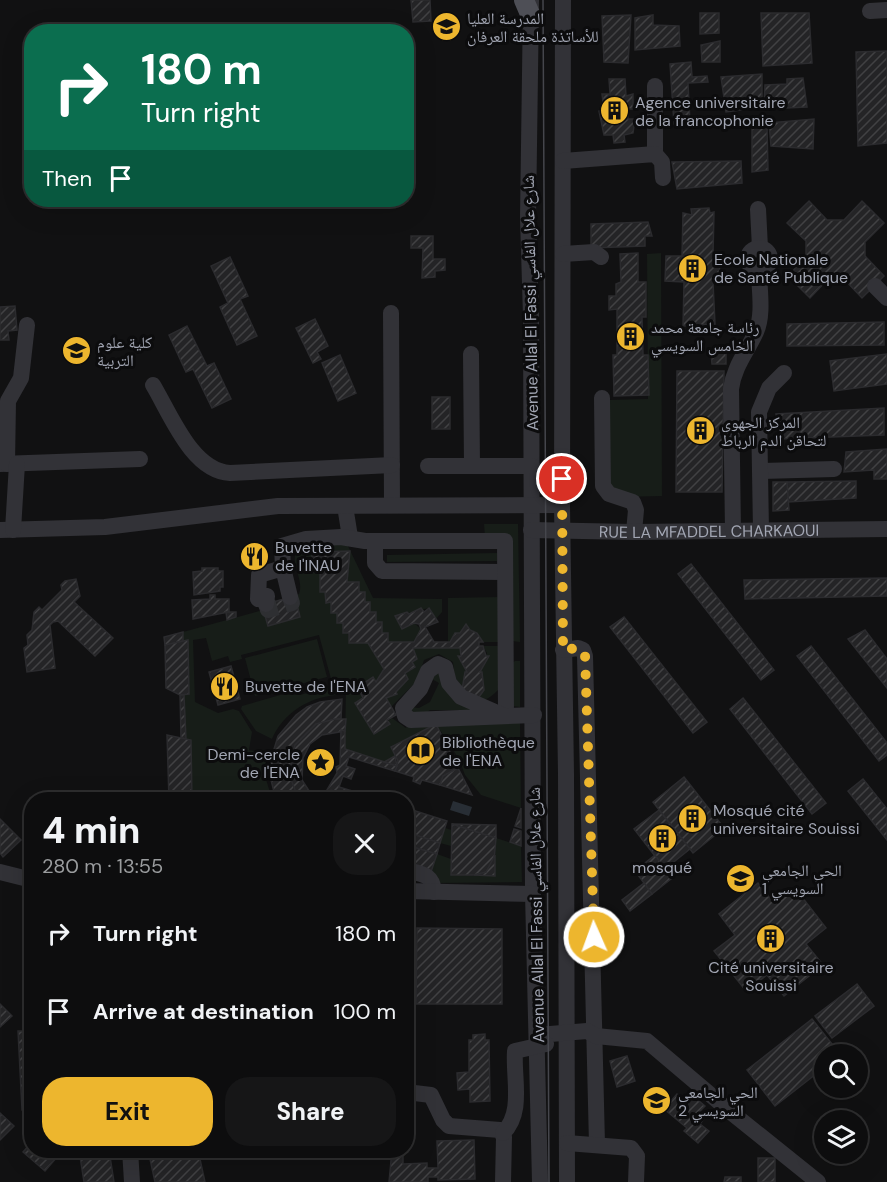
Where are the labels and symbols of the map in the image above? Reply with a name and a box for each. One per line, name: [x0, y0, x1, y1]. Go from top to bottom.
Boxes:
place label: المدرسة العليا للأساتذة ملحقة العرفان: [467, 8, 599, 47]
school or university icon: المدرسة العليا للأساتذة ملحقة العرفان: [430, 11, 462, 43]
place label: Agence universitaire de la francophonie: [635, 92, 786, 131]
building icon: Agence universitaire de la francophonie: [598, 95, 630, 127]
street label: Avenue Allal El Fassi شارع علال الفاسي: [518, 175, 545, 431]
place label: Ecole Nationale de Santé Publique: [714, 249, 848, 288]
building icon: Ecole Nationale de Santé Publique: [677, 252, 709, 284]
place label: رئاسة جامعة محمد الخامس السويسي: [651, 317, 759, 358]
building icon: رئاسة جامعة محمد الخامس السويسي: [614, 320, 646, 352]
place label: كلية علوم التربية: [97, 332, 152, 371]
school or university icon: كلية علوم التربية: [60, 335, 92, 367]
place label: المركز الجهوي لتحاقن الدم الرباط: [721, 412, 826, 451]
building icon: المركز الجهوي لتحاقن الدم الرباط: [684, 415, 716, 447]
pin: [536, 453, 587, 504]
street label: RUE LA MFADDEL CHARKAOUI: [599, 520, 819, 543]
place label: Buvette de l'INAU: [275, 537, 340, 576]
restaurant icon: Buvette de l'INAU: [238, 540, 270, 572]
restaurant icon: Buvette de l'ENA: [208, 670, 240, 702]
place label: Buvette de l'ENA: [245, 676, 367, 697]
place label: Bibliothèque de l'ENA: [442, 732, 535, 771]
library icon: Bibliothèque de l'ENA: [405, 735, 437, 767]
place label: Demi-cercle de l'ENA: [207, 744, 300, 783]
place icon: Demi-cercle de l'ENA: [305, 747, 337, 779]
street label: Avenue Allal El Fassi شارع علال الفاسي: [524, 787, 551, 1043]
place label: Mosqué cité universitaire Souissi: [713, 800, 860, 839]
building icon: Mosqué cité universitaire Souissi: [676, 803, 708, 835]
building icon: mosqué: [646, 823, 678, 855]
place label: mosqué: [632, 857, 692, 878]
place label: الحي الجامعي السويسي 1: [762, 860, 842, 901]
school or university icon: الحي الجامعي السويسي 1: [725, 863, 757, 895]
position arrow: [562, 905, 626, 969]
building icon: Cité universitaire Souissi: [755, 923, 787, 955]
place label: Cité universitaire Souissi: [708, 957, 834, 996]
place label: الحي الجامعي السويسي 2: [678, 1082, 758, 1123]
school or university icon: الحي الجامعي السويسي 2: [641, 1085, 673, 1117]

